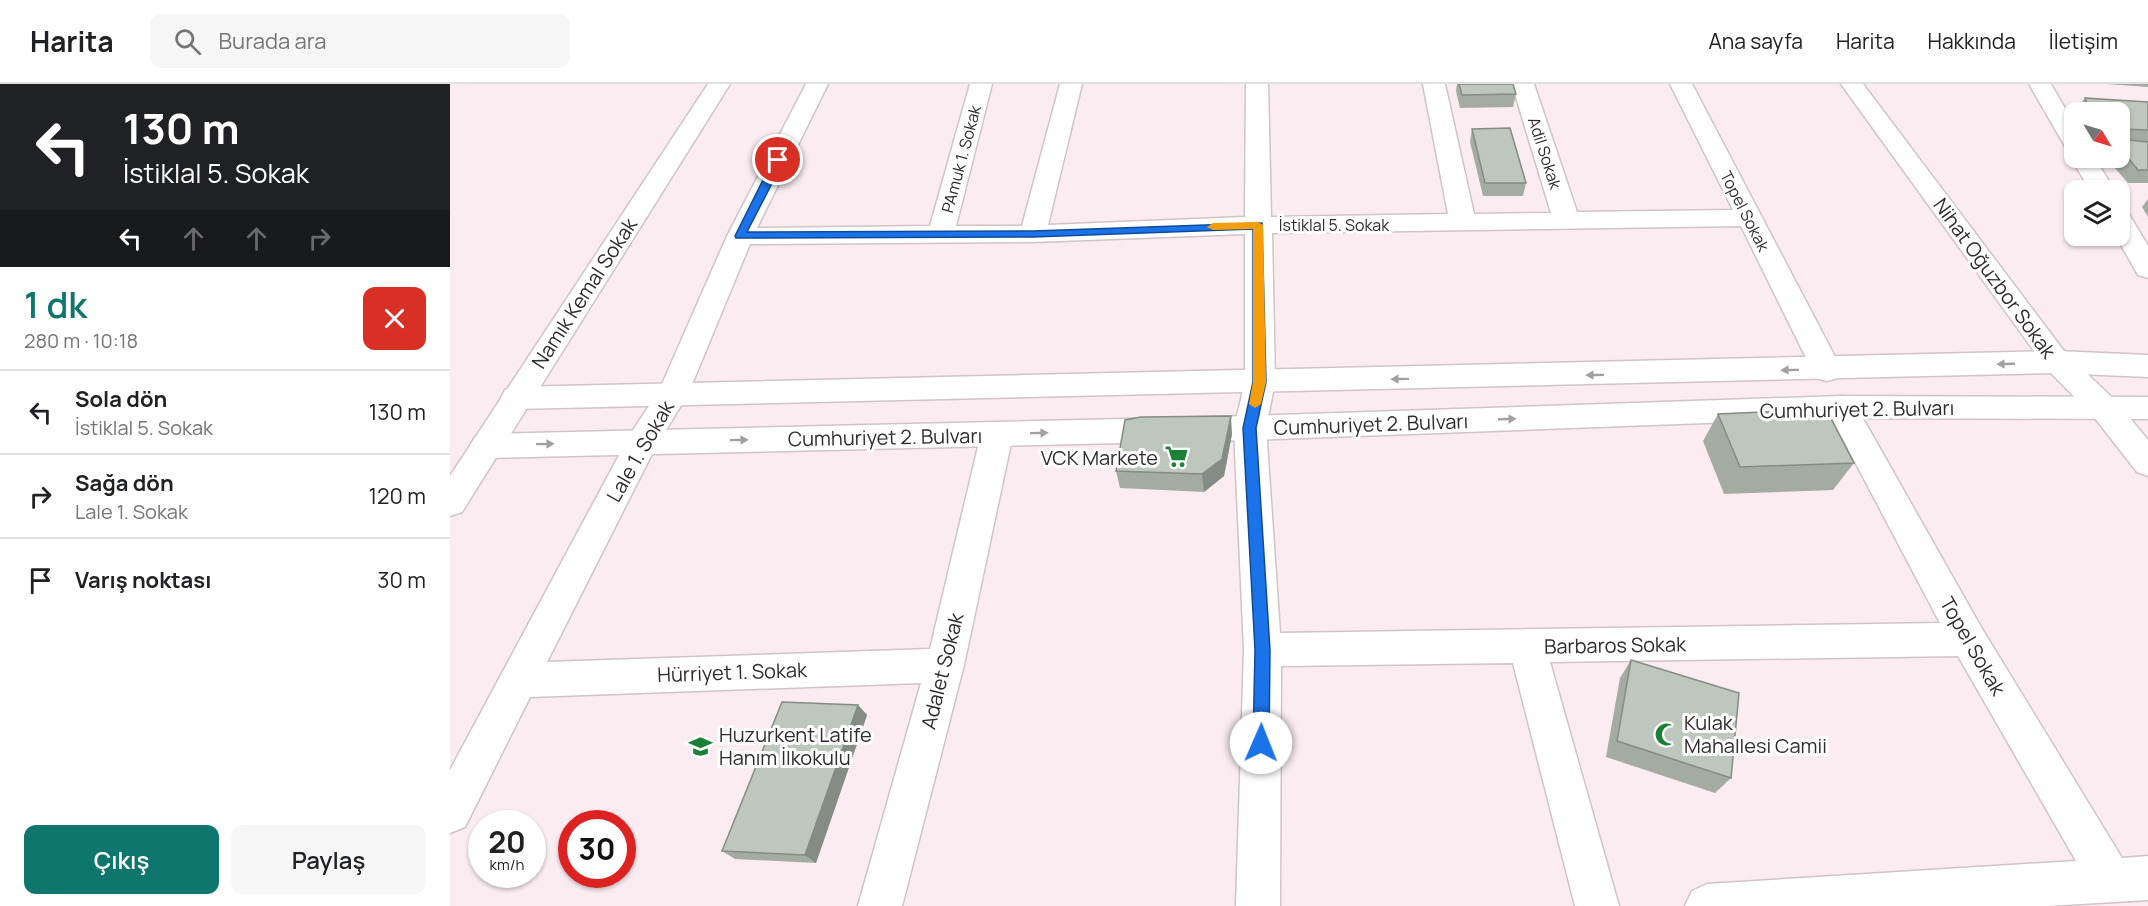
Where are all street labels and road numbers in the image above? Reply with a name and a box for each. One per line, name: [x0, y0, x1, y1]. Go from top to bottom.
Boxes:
street label: PAmuk 1. Sokak: [936, 102, 986, 215]
street label: Adil Sokak: [1523, 114, 1567, 193]
street label: Topel Sokak: [1715, 167, 1775, 256]
street label: Nihat Oğuzbor Sokak: [1928, 192, 2063, 365]
street label: Namık Kemal Sokak: [525, 212, 643, 374]
street label: İstiklal 5. Sokak: [1279, 214, 1390, 236]
street label: Lale 1. Sokak: [600, 394, 680, 507]
street label: Cumhuriyet 2. Bulvarı: [1760, 394, 1954, 424]
street label: Cumhuriyet 2. Bulvarı: [1273, 407, 1469, 441]
street label: Cumhuriyet 2. Bulvarı: [788, 422, 982, 452]
street label: Topel Sokak: [1934, 592, 2013, 701]
street label: Adalet Sokak: [914, 609, 970, 732]
street label: Barbaros Sokak: [1544, 630, 1687, 660]
street label: Hürriyet 1. Sokak: [657, 656, 808, 688]

